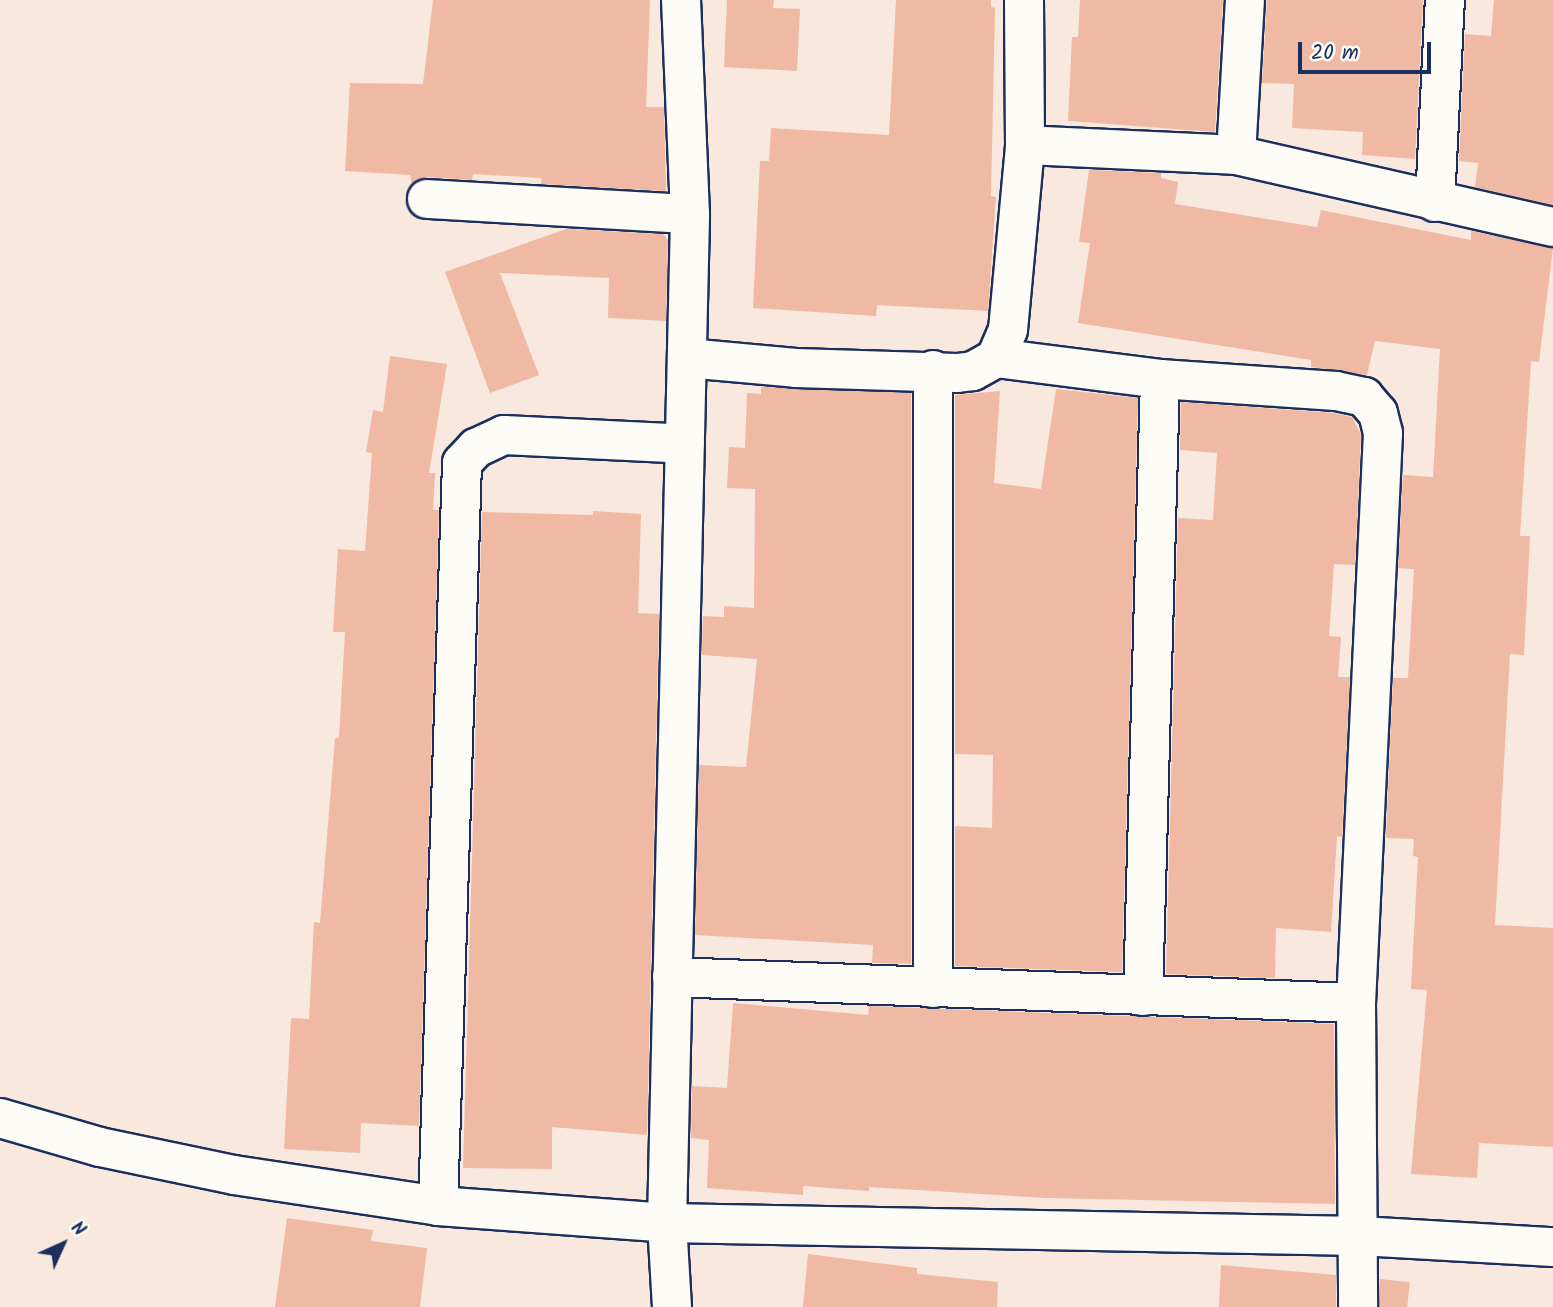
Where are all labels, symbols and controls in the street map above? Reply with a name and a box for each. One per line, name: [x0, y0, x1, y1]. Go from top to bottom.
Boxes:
scale bar: [1301, 28, 1434, 72]
text: 20 m: [1311, 37, 1359, 70]
north arrow: [28, 1209, 98, 1279]
text: N: [63, 1214, 93, 1244]

